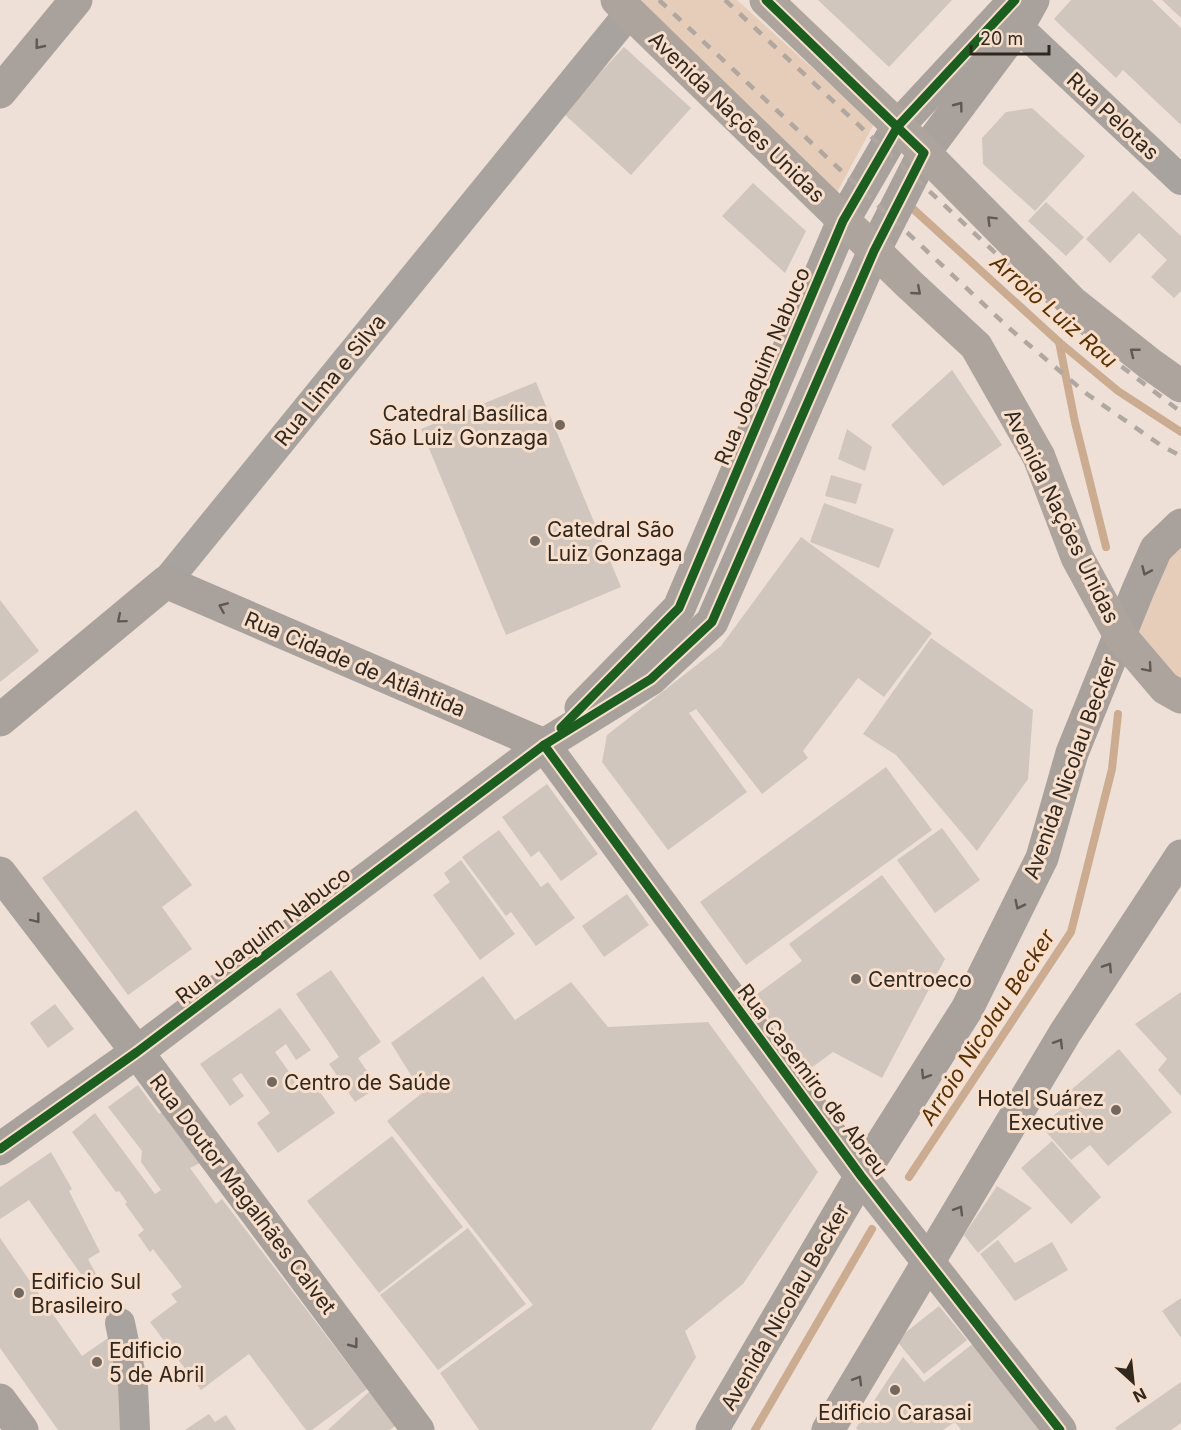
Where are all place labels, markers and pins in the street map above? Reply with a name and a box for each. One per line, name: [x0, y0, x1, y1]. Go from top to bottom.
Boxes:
place label: Catedral Basílica São Luiz Gonzaga: [369, 401, 548, 450]
marker: Catedral Basílica São Luiz Gonzaga: [553, 418, 567, 432]
place label: Catedral São Luiz Gonzaga: [547, 517, 683, 566]
marker: Catedral São Luiz Gonzaga: [528, 534, 542, 548]
place label: Centroeco: [868, 967, 972, 992]
marker: Centroeco: [849, 972, 863, 986]
place label: Centro de Saúde: [284, 1070, 451, 1095]
marker: Centro de Saúde: [265, 1075, 279, 1089]
place label: Hotel Suárez Executive: [977, 1086, 1104, 1135]
marker: Hotel Suárez Executive: [1109, 1103, 1123, 1117]
place label: Edificio Sul Brasileiro: [31, 1269, 141, 1318]
marker: Edificio Sul Brasileiro: [12, 1286, 26, 1300]
place label: Edificio 5 de Abril: [109, 1338, 204, 1387]
marker: Edificio 5 de Abril: [90, 1355, 104, 1369]
marker: Edificio Carasai: [888, 1383, 902, 1397]
place label: Edificio Carasai: [818, 1400, 972, 1425]

